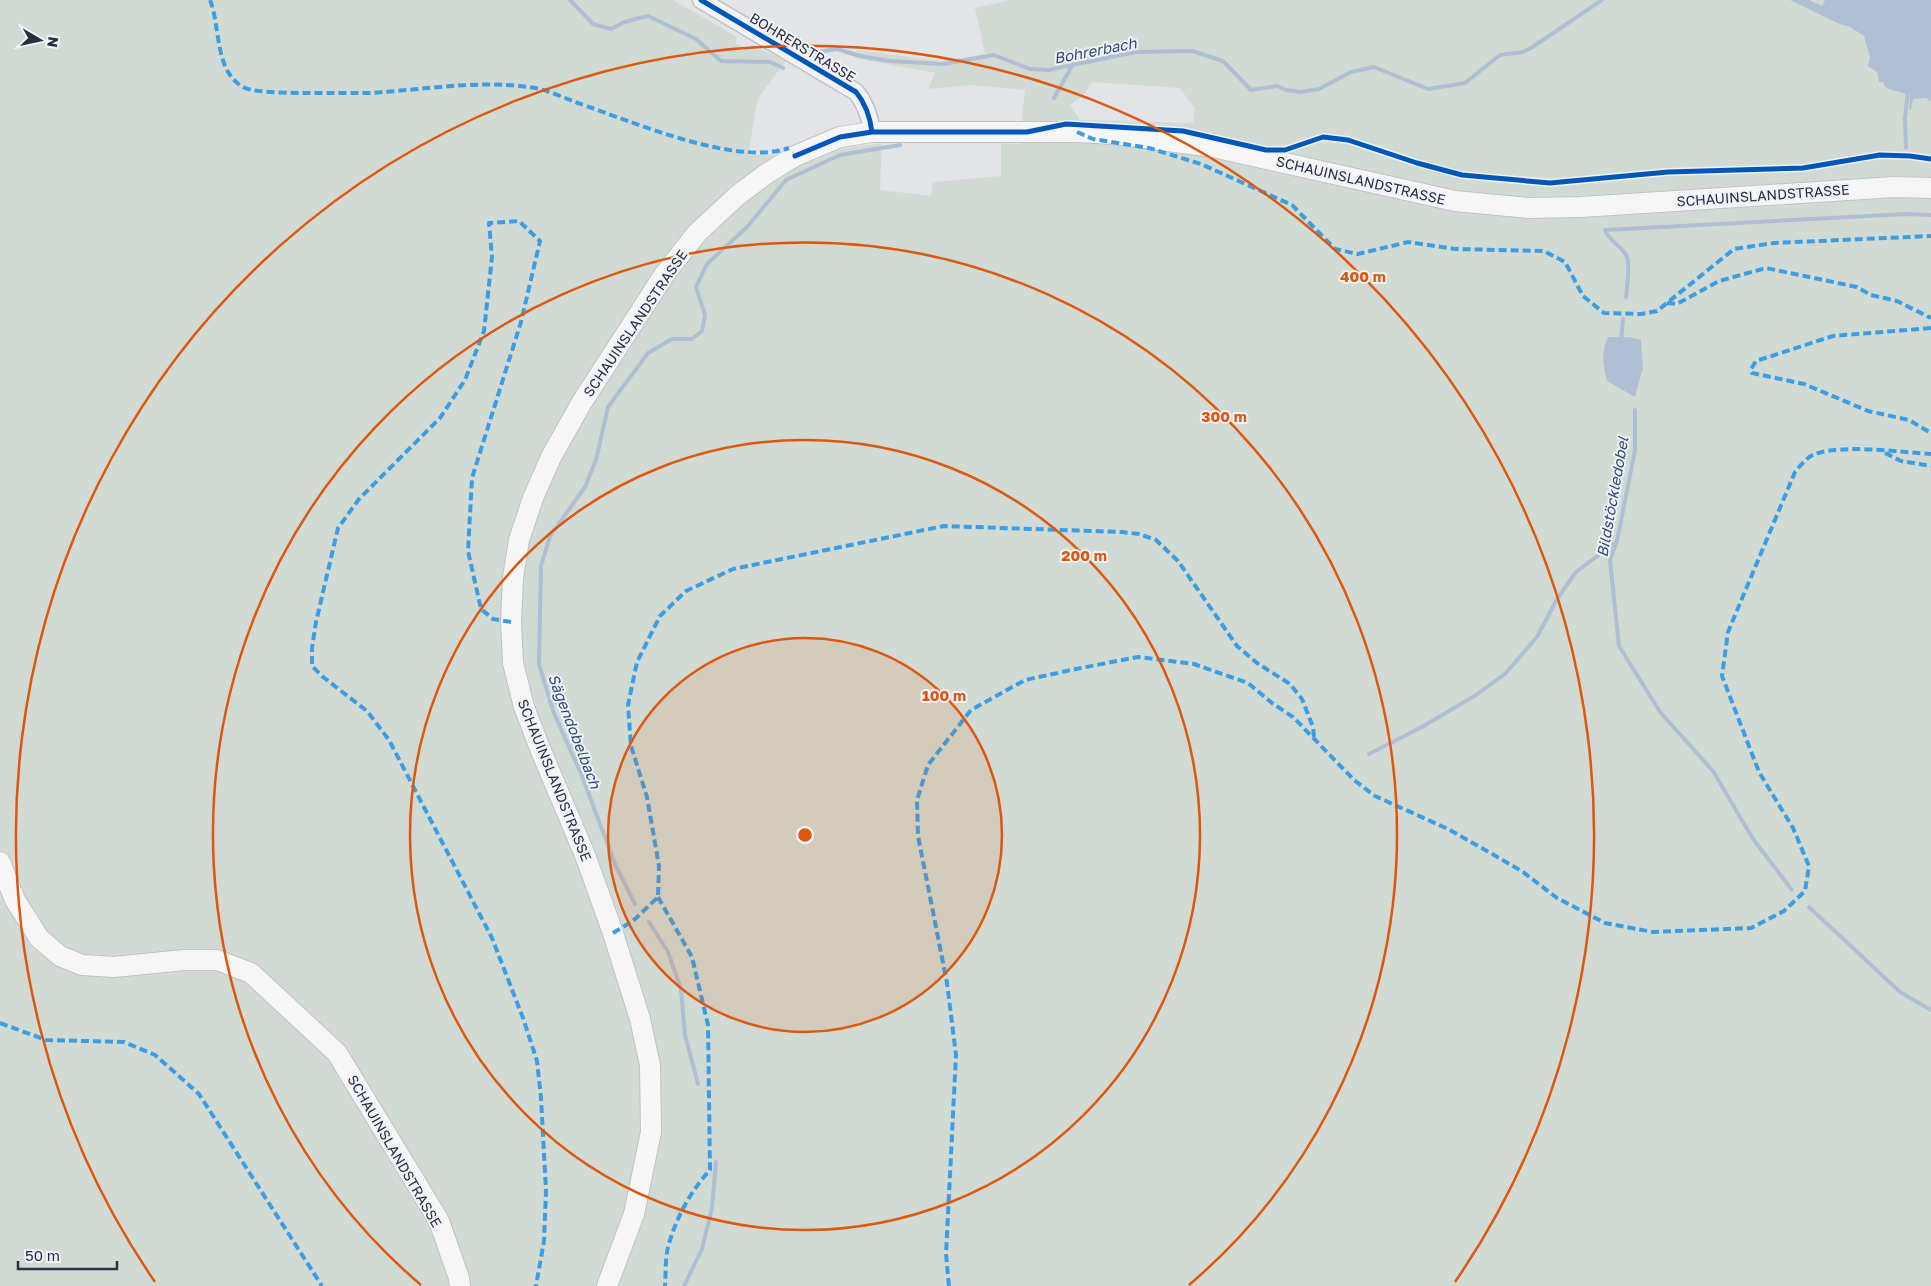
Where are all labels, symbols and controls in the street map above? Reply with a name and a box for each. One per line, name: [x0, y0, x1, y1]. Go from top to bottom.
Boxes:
street label: BOHRERSTRASSE: [747, 9, 859, 85]
north arrow: [15, 15, 65, 65]
water label: Bohrerbach: [1052, 33, 1139, 67]
text: N: [44, 36, 63, 49]
street label: SCHAUINSLANDSTRASSE: [1275, 152, 1447, 208]
street label: SCHAUINSLANDSTRASSE: [1676, 180, 1850, 210]
street label: SCHAUINSLANDSTRASSE: [580, 246, 690, 400]
text: 400 m: [1340, 267, 1386, 285]
text: 300 m: [1201, 407, 1247, 425]
water label: Bildstöckledobel: [1593, 434, 1632, 559]
text: 200 m: [1061, 546, 1107, 564]
water label: Sägendobelbach: [544, 671, 605, 792]
text: 100 m: [922, 686, 966, 704]
street label: SCHAUINSLANDSTRASSE: [515, 696, 595, 864]
centre of rings: [796, 826, 814, 844]
street label: SCHAUINSLANDSTRASSE: [344, 1072, 446, 1230]
scale bar: [18, 1238, 116, 1270]
text: 50 m: [25, 1246, 60, 1264]

